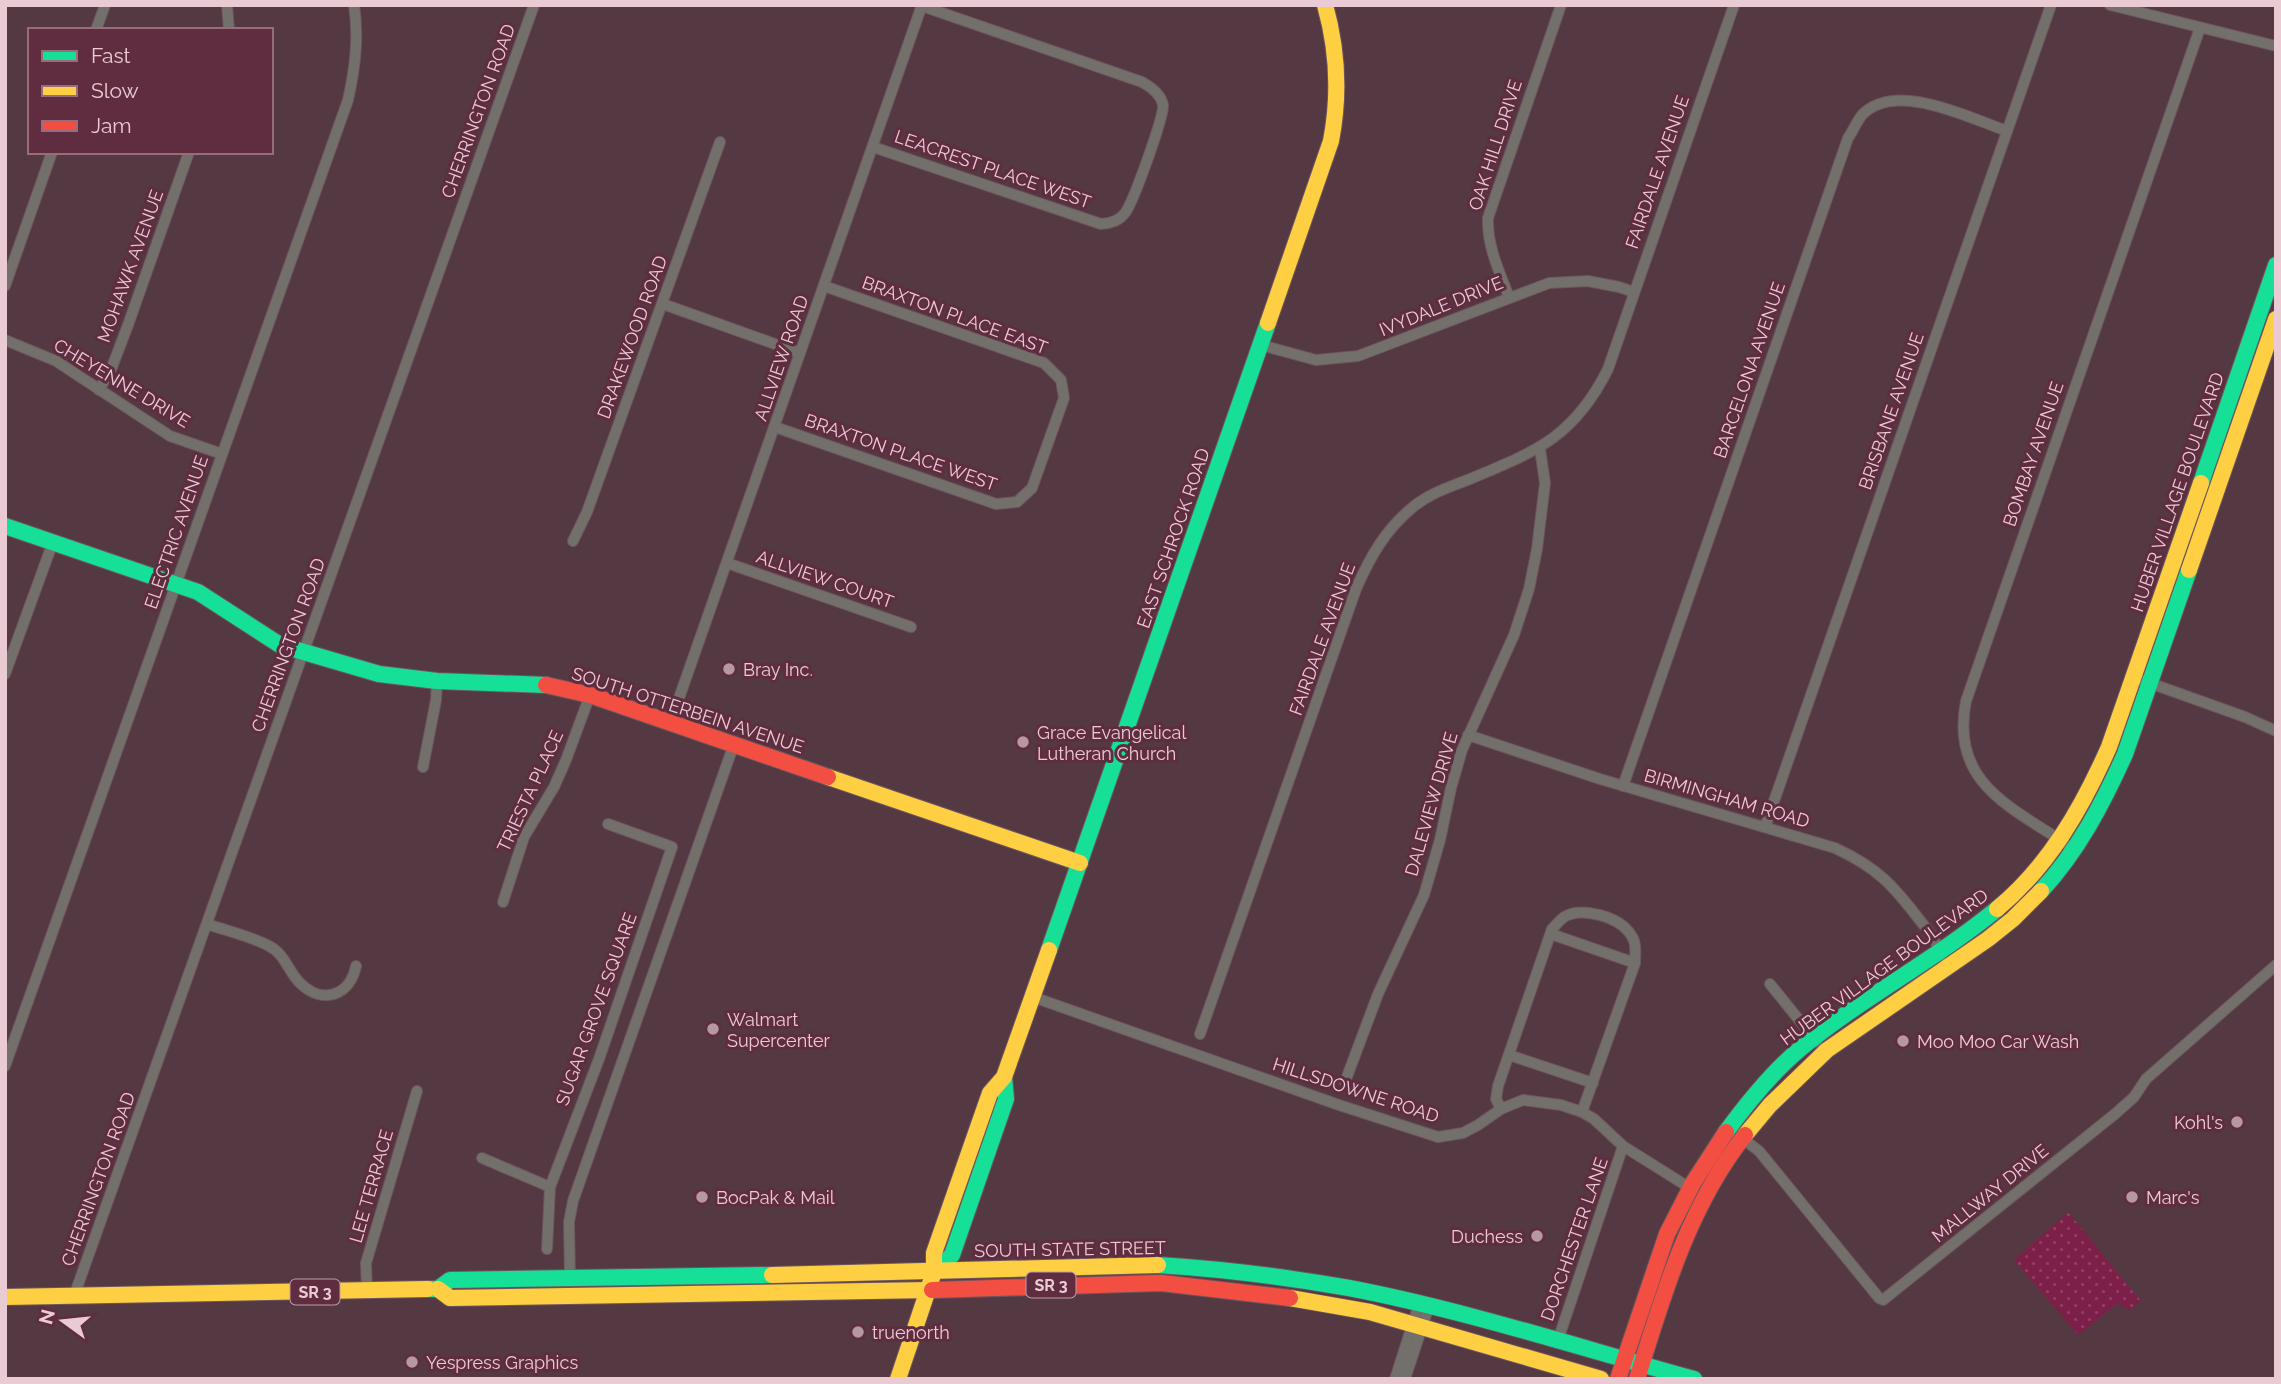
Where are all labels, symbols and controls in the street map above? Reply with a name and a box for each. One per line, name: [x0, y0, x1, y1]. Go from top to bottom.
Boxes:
street label: CHERRINGTON ROAD: [437, 21, 519, 201]
legend: [28, 28, 273, 154]
text: Fast: [91, 43, 131, 68]
street label: OAK HILL DRIVE: [1464, 77, 1526, 213]
text: Slow: [91, 78, 139, 103]
street label: FAIRDALE AVENUE: [1621, 93, 1693, 251]
text: Jam: [91, 113, 132, 138]
street label: LEACREST PLACE WEST: [892, 125, 1094, 213]
street label: MOHAWK AVENUE: [93, 187, 167, 345]
street label: DRAKEWOOD ROAD: [593, 252, 671, 421]
street label: BRAXTON PLACE EAST: [859, 272, 1051, 358]
street label: IVYDALE DRIVE: [1376, 272, 1506, 340]
street label: BARCELONA AVENUE: [1709, 279, 1789, 461]
street label: ALLVIEW ROAD: [750, 292, 812, 424]
street label: BRISBANE AVENUE: [1854, 330, 1928, 492]
street label: CHEYENNE DRIVE: [50, 334, 194, 432]
street label: HUBER VILLAGE BOULEVARD: [2126, 369, 2228, 614]
street label: BOMBAY AVENUE: [1998, 379, 2068, 529]
street label: BRAXTON PLACE WEST: [802, 409, 1000, 495]
street label: EAST SCHROCK ROAD: [1132, 445, 1214, 631]
street label: ELECTRIC AVENUE: [140, 453, 212, 611]
street label: ALLVIEW COURT: [754, 546, 896, 612]
street label: CHERRINGTON ROAD: [247, 555, 329, 735]
street label: FAIRDALE AVENUE: [1285, 560, 1359, 718]
place label: Bray Inc.: [743, 659, 813, 680]
marker: Bray Inc.: [721, 661, 737, 677]
street label: SOUTH OTTERBEIN AVENUE: [569, 663, 807, 757]
place label: Grace Evangelical Lutheran Church: [1037, 722, 1186, 764]
street label: TRIESTA PLACE: [493, 727, 567, 855]
street label: DALEVIEW DRIVE: [1400, 730, 1462, 878]
marker: Grace Evangelical Lutheran Church: [1015, 734, 1031, 750]
street label: BIRMINGHAM ROAD: [1642, 764, 1812, 832]
street label: HUBER VILLAGE BOULEVARD: [1776, 884, 1992, 1050]
street label: SUGAR GROVE SQUARE: [551, 910, 641, 1108]
place label: Walmart Supercenter: [727, 1009, 831, 1051]
marker: Walmart Supercenter: [705, 1021, 721, 1037]
place label: Moo Moo Car Wash: [1917, 1031, 2079, 1052]
marker: Moo Moo Car Wash: [1895, 1033, 1911, 1049]
street label: HILLSDOWNE ROAD: [1270, 1053, 1442, 1127]
street label: CHERRINGTON ROAD: [57, 1089, 139, 1269]
place label: Kohl's: [2174, 1112, 2223, 1133]
marker: Kohl's: [2229, 1114, 2245, 1130]
street label: LEE TERRACE: [345, 1127, 397, 1245]
street label: MALLWAY DRIVE: [1928, 1140, 2052, 1246]
street label: DORCHESTER LANE: [1536, 1155, 1612, 1323]
place label: BocPak & Mail: [716, 1187, 835, 1208]
place label: Marc's: [2146, 1187, 2200, 1208]
marker: BocPak & Mail: [694, 1189, 710, 1205]
marker: Marc's: [2124, 1189, 2140, 1205]
place label: Duchess: [1451, 1226, 1523, 1247]
marker: Duchess: [1529, 1228, 1545, 1244]
street label: SOUTH STATE STREET: [974, 1237, 1166, 1261]
road number: SR 3: [1026, 1273, 1076, 1298]
road number: SR 3: [290, 1280, 340, 1304]
north arrow: [28, 1286, 98, 1356]
text: N: [34, 1307, 59, 1326]
place label: truenorth: [872, 1322, 950, 1343]
marker: truenorth: [850, 1324, 866, 1340]
place label: Yespress Graphics: [426, 1352, 578, 1373]
marker: Yespress Graphics: [404, 1354, 420, 1370]

